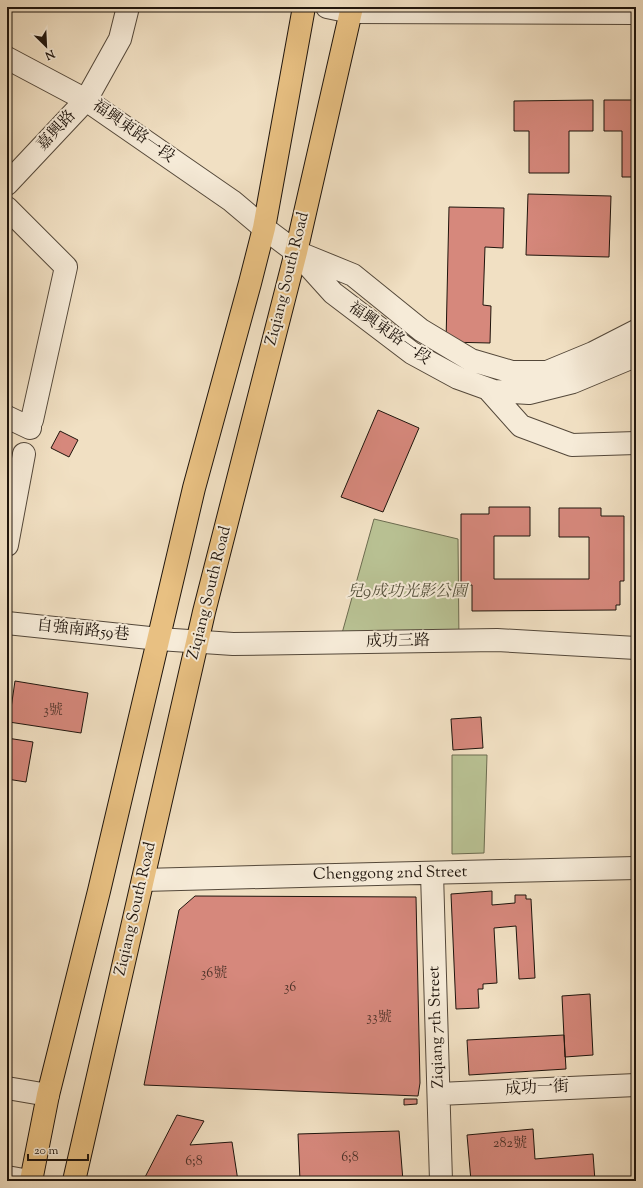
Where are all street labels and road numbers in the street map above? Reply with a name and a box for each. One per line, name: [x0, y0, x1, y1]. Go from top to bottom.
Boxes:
street label: 福興東路一段: [87, 95, 179, 169]
street label: 嘉興路: [32, 106, 82, 156]
street label: Ziqiang South Road: [260, 210, 316, 348]
street label: 福興東路一段: [343, 297, 435, 371]
street label: Ziqiang South Road: [182, 524, 238, 662]
street label: 自強南路59巷: [35, 615, 131, 647]
street label: 成功三路: [366, 630, 430, 654]
street label: Ziqiang South Road: [109, 840, 163, 978]
street label: Chenggong 2nd Street: [313, 861, 468, 887]
street label: Ziqiang 7th Street: [423, 965, 451, 1089]
street label: 成功一街: [504, 1076, 570, 1102]

